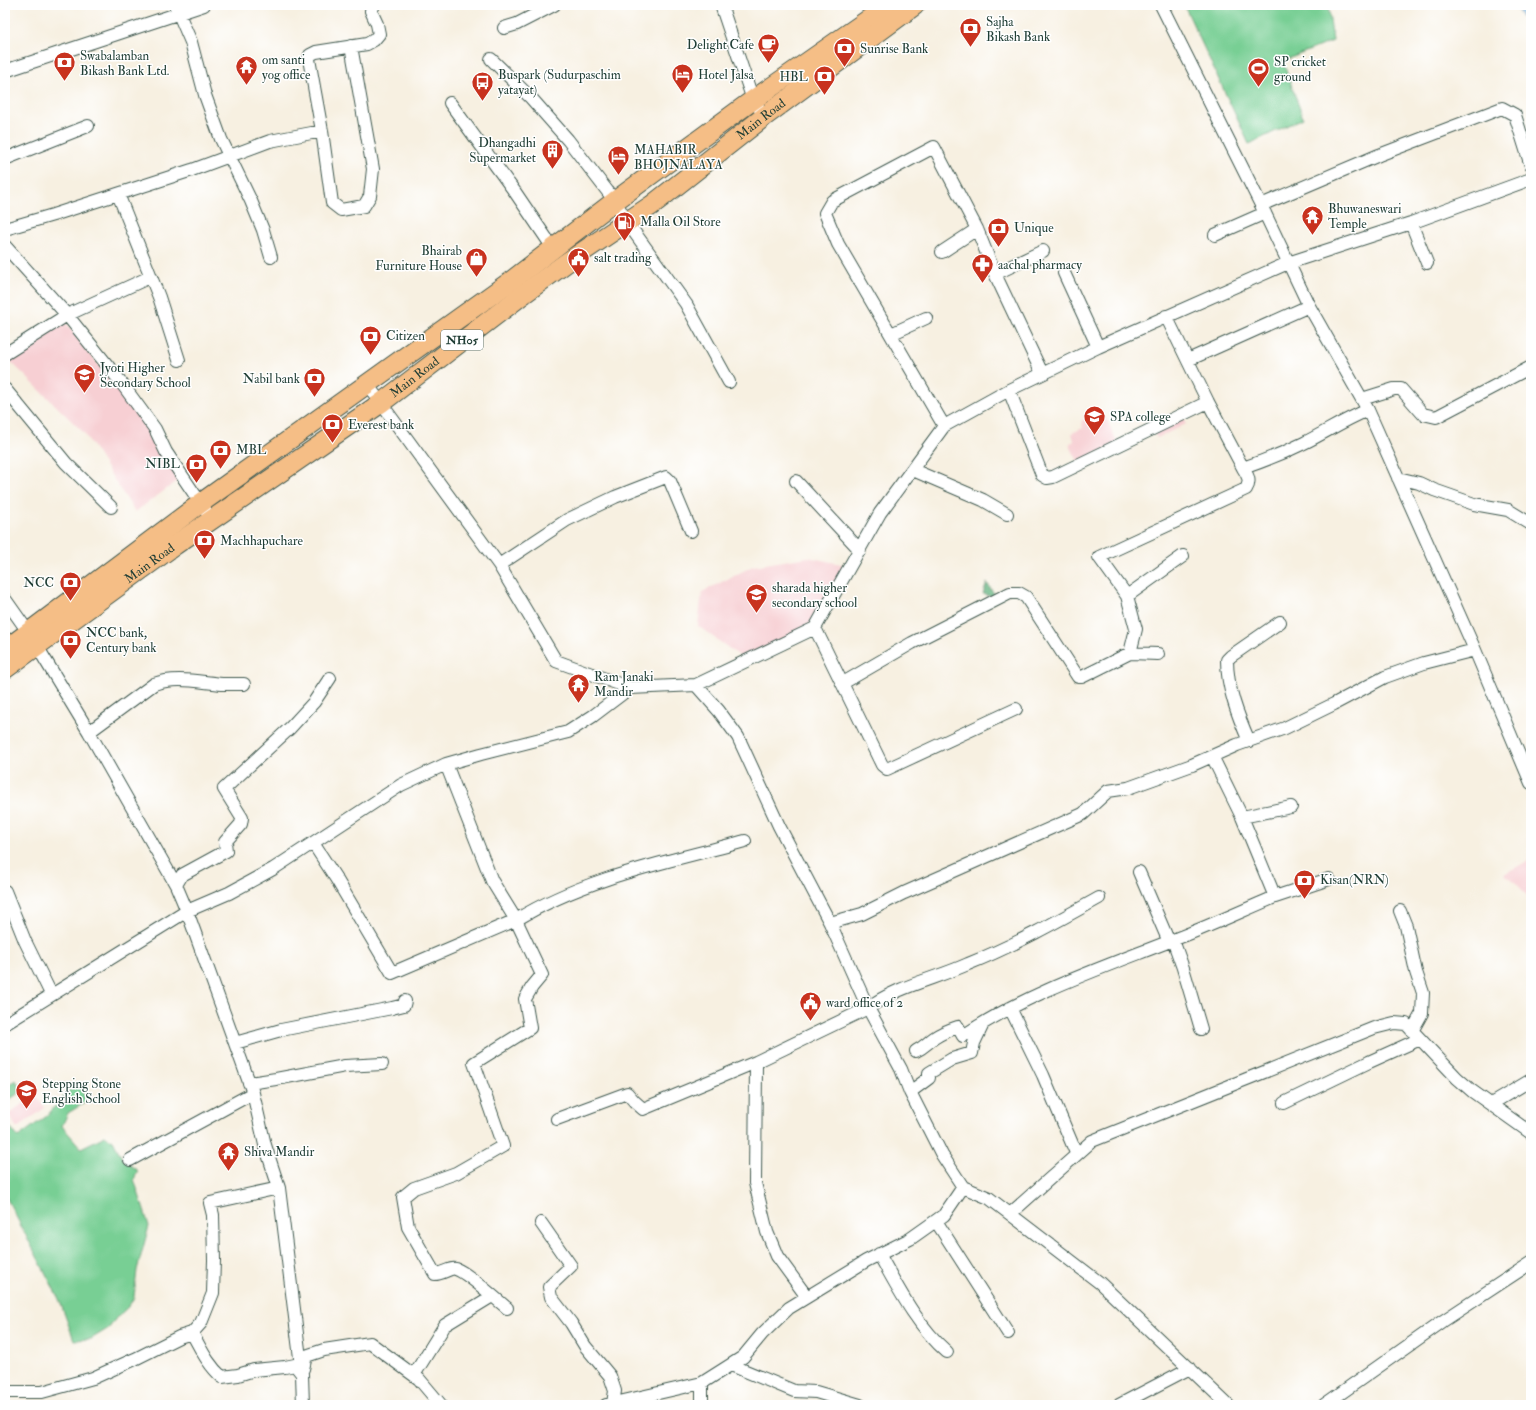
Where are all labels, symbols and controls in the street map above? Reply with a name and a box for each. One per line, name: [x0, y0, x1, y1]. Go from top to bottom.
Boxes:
place label: Sajha Bikash Bank: [986, 14, 1051, 45]
bank icon: Sajha Bikash Bank: [958, 16, 984, 49]
cafe icon: Delight Cafe: [756, 32, 782, 65]
bank icon: Sunrise Bank: [831, 36, 857, 69]
place label: Delight Cafe: [687, 37, 755, 53]
place label: Sunrise Bank: [860, 41, 929, 57]
place label: Swabalamban Bikash Bank Ltd.: [80, 48, 169, 79]
bank icon: Swabalamban Bikash Bank Ltd.: [51, 50, 77, 83]
place label: om santi yog office: [262, 52, 311, 84]
temple icon: om santi yog office: [233, 54, 259, 87]
place label: SP cricket ground: [1274, 54, 1326, 85]
sports icon: SP cricket ground: [1245, 56, 1271, 89]
hotel icon: Hotel Jalsa: [669, 62, 695, 95]
bank icon: HBL: [811, 64, 837, 97]
place label: Buspark (Sudurpaschim yatayat): [498, 67, 621, 99]
place label: Hotel Jalsa: [698, 67, 755, 83]
bus stop icon: Buspark (Sudurpaschim yatayat): [470, 69, 496, 102]
place label: HBL: [779, 69, 809, 85]
street label: Main Road: [733, 95, 789, 143]
place label: Dhangadhi Supermarket: [469, 135, 537, 167]
building icon: Dhangadhi Supermarket: [539, 137, 565, 170]
place label: MAHABIR BHOJNALAYA: [634, 142, 723, 173]
hotel icon: MAHABIR BHOJNALAYA: [606, 144, 632, 177]
place label: Bhuwaneswari Temple: [1328, 201, 1402, 233]
temple icon: Bhuwaneswari Temple: [1300, 203, 1326, 236]
fuel station icon: Malla Oil Store: [612, 209, 638, 242]
place label: Malla Oil Store: [640, 214, 721, 230]
bank icon: Unique: [985, 215, 1011, 248]
place label: Unique: [1014, 220, 1054, 236]
place label: Bhairab Furniture House: [375, 243, 463, 274]
shop icon: Bhairab Furniture House: [464, 245, 490, 278]
public building icon: salt trading: [565, 245, 591, 278]
place label: salt trading: [594, 250, 652, 266]
pharmacy icon: aachal pharmacy: [969, 252, 995, 285]
place label: aachal pharmacy: [998, 257, 1082, 274]
bank icon: Citizen: [358, 323, 384, 356]
place label: Citizen: [386, 328, 425, 344]
road number: NH05: [441, 330, 483, 350]
street label: Main Road: [387, 353, 443, 401]
place label: Jyoti Higher Secondary School: [99, 360, 192, 392]
school or university icon: Jyoti Higher Secondary School: [71, 362, 97, 395]
bank icon: Nabil bank: [302, 366, 328, 399]
place label: Nabil bank: [243, 371, 301, 387]
school or university icon: SPA college: [1081, 404, 1107, 437]
place label: SPA college: [1110, 409, 1171, 425]
bank icon: Everest bank: [319, 412, 345, 445]
place label: Everest bank: [348, 417, 415, 433]
bank icon: MBL: [207, 437, 233, 470]
place label: MBL: [236, 442, 267, 458]
bank icon: NIBL: [183, 451, 209, 484]
place label: NIBL: [145, 456, 181, 472]
bank icon: Machhapuchare: [192, 528, 218, 561]
place label: Machhapuchare: [220, 533, 304, 550]
street label: Main Road: [121, 540, 178, 587]
bank icon: NCC: [57, 570, 83, 603]
place label: NCC: [23, 575, 54, 591]
place label: sharada higher secondary school: [772, 580, 858, 612]
school or university icon: sharada higher secondary school: [744, 582, 770, 615]
place label: NCC bank, Century bank: [86, 625, 157, 657]
bank icon: NCC bank, Century bank: [58, 627, 84, 660]
place label: Ram Janaki Mandir: [594, 669, 654, 700]
temple icon: Ram Janaki Mandir: [566, 671, 592, 704]
bank icon: Kisan(NRN): [1291, 867, 1317, 900]
place label: Kisan(NRN): [1320, 872, 1389, 888]
public building icon: ward office of 2: [797, 990, 823, 1023]
place label: ward office of 2: [826, 995, 904, 1011]
place label: Stepping Stone English School: [42, 1076, 122, 1107]
school or university icon: Stepping Stone English School: [13, 1078, 39, 1111]
temple icon: Shiva Mandir: [216, 1139, 242, 1172]
place label: Shiva Mandir: [244, 1144, 314, 1160]

